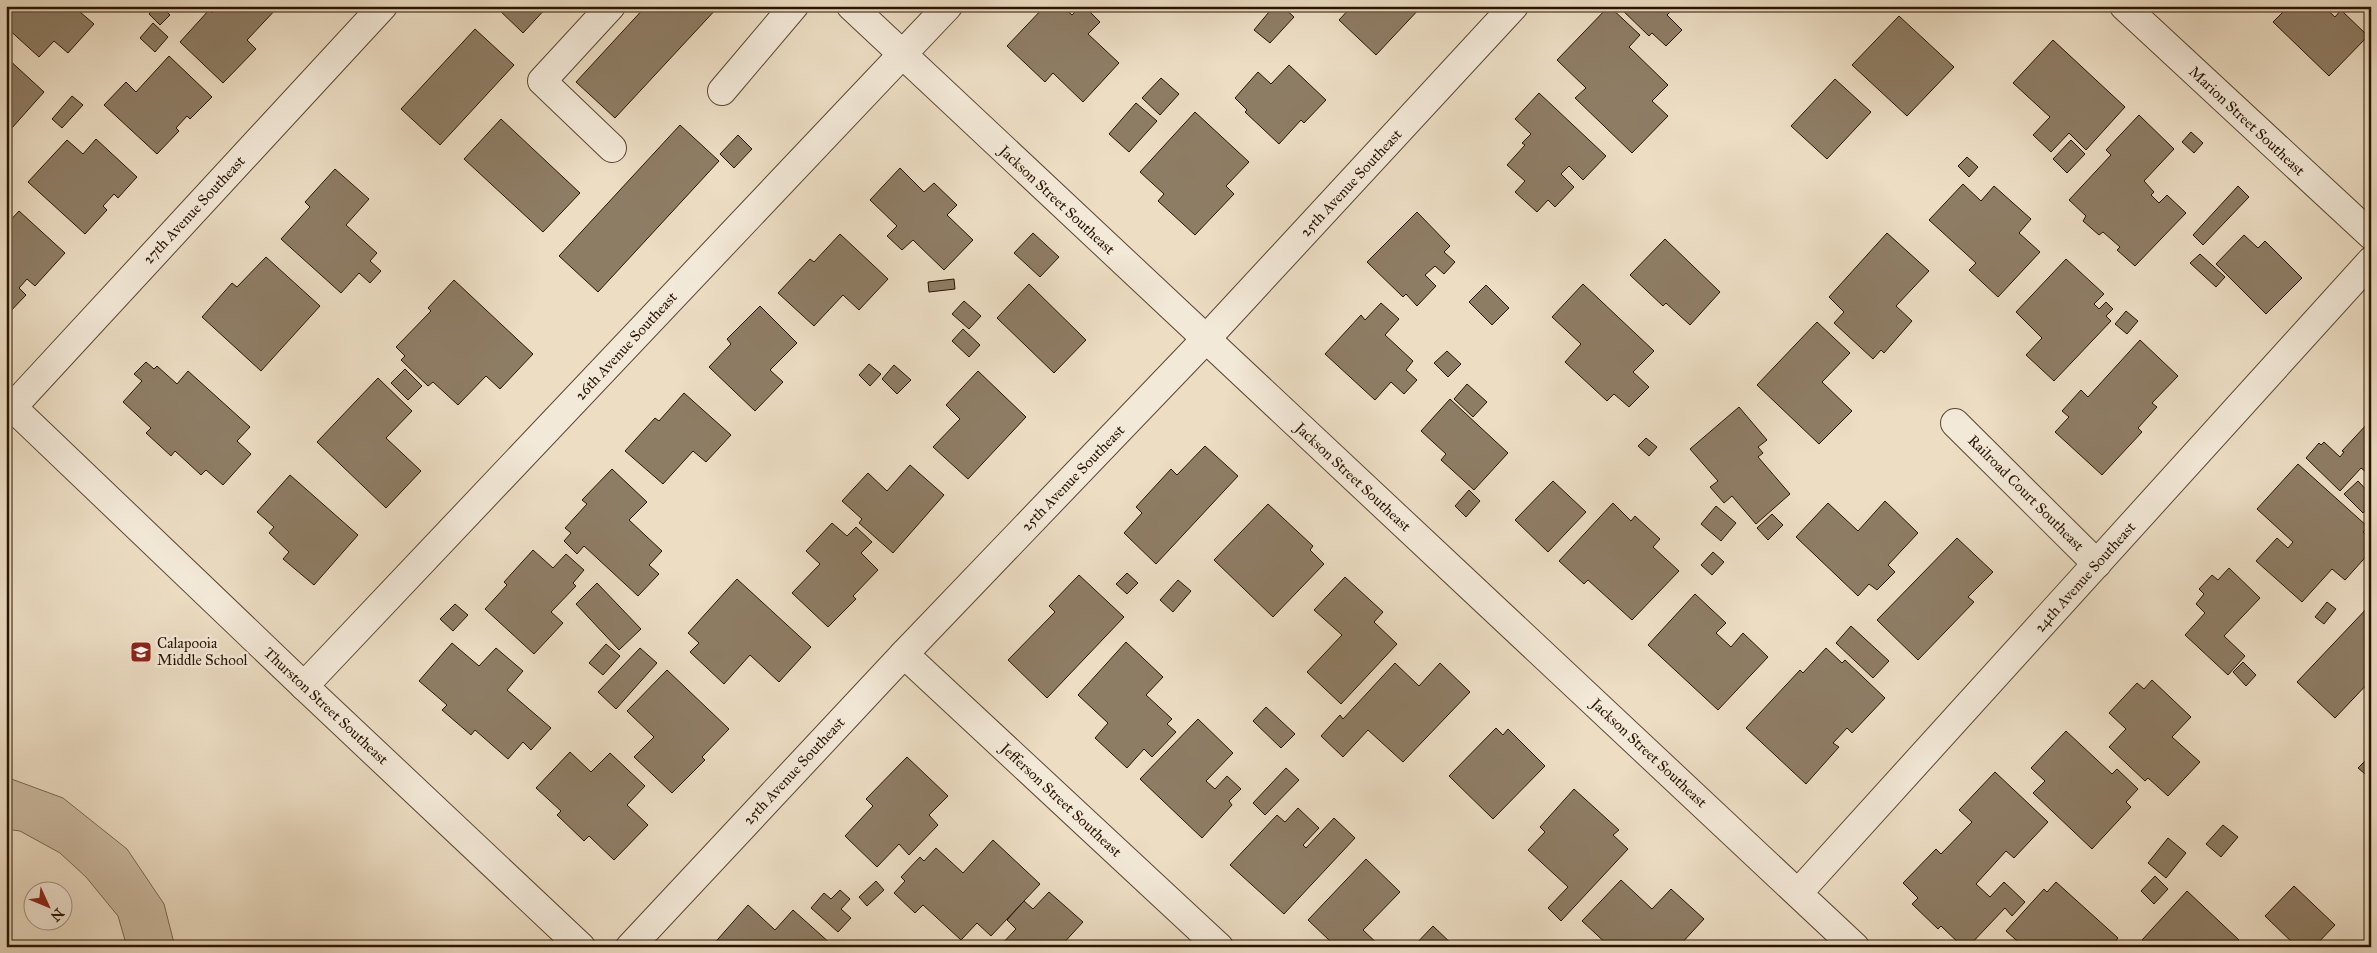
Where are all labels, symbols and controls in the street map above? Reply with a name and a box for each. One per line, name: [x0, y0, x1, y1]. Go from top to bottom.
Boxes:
street label: Marion Street Southeast: [2185, 63, 2309, 180]
street label: 25th Avenue Southeast: [1296, 125, 1406, 241]
street label: Jackson Street Southeast: [993, 140, 1119, 259]
street label: 27th Avenue Southeast: [139, 152, 249, 268]
street label: 26th Avenue Southeast: [571, 288, 681, 404]
street label: Jackson Street Southeast: [1289, 417, 1415, 536]
street label: 25th Avenue Southeast: [1018, 421, 1129, 535]
street label: Railroad Court Southeast: [1964, 431, 2088, 555]
street label: 24th Avenue Southeast: [2031, 518, 2140, 636]
place label: Calapooia Middle School: [157, 634, 249, 669]
school or university icon: Calapooia Middle School: [129, 640, 153, 664]
street label: Thurston Street Southeast: [260, 644, 393, 769]
street label: Jackson Street Southeast: [1585, 693, 1711, 812]
street label: 25th Avenue Southeast: [739, 713, 849, 829]
street label: Jefferson Street Southeast: [995, 738, 1126, 862]
north arrow: [22, 880, 72, 930]
text: N: [47, 905, 67, 925]

